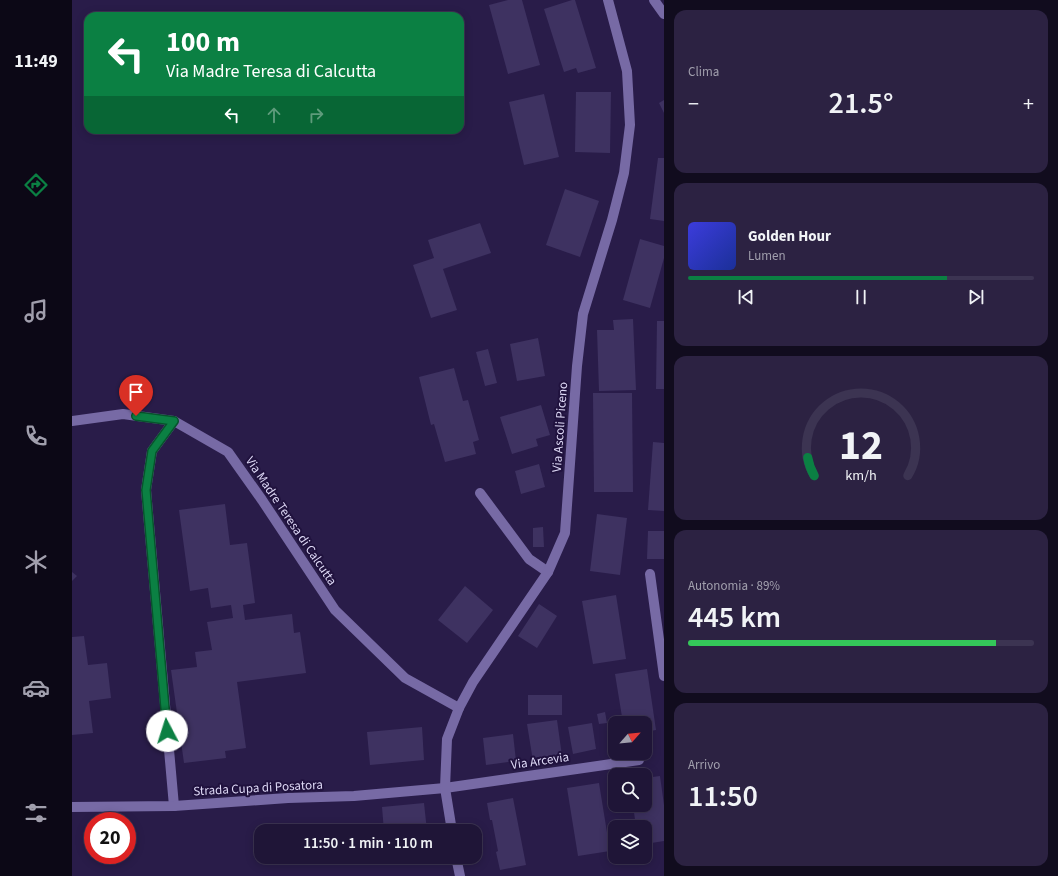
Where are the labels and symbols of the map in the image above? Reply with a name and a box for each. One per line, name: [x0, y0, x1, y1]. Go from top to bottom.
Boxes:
pin: [119, 375, 153, 416]
street label: Via Ascoli Piceno: [548, 381, 572, 473]
street label: Via Madre Teresa di Calcutta: [241, 453, 341, 589]
position arrow: [146, 710, 188, 752]
north arrow: [608, 716, 652, 760]
street label: Via Arcevia: [510, 748, 570, 774]
street label: Strada Cupa di Posatora: [193, 776, 323, 800]
speed limit sign: 20: [84, 812, 136, 864]

